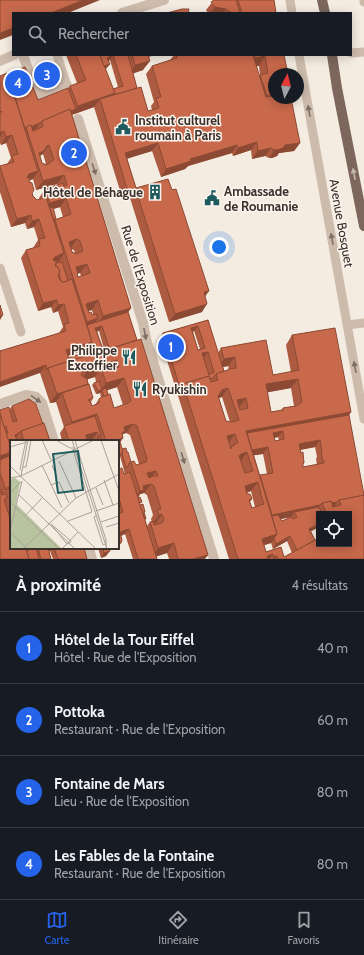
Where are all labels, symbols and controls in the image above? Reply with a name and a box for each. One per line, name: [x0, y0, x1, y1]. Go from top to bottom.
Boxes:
search box: [12, 12, 352, 56]
icon: search: [26, 23, 48, 45]
text: Rechercher: [58, 25, 129, 43]
pin: 3: [34, 60, 60, 90]
pin: 4: [5, 68, 31, 98]
north arrow: [268, 68, 304, 104]
one-way arrow: [306, 105, 312, 117]
place label: Institut culturel roumain à Paris: [135, 112, 222, 143]
public building icon: Institut culturel roumain à Paris: [114, 118, 132, 136]
pin: 2: [61, 138, 87, 168]
one-way arrow: [91, 164, 97, 176]
one-way arrow: [351, 168, 357, 181]
street label: Avenue Bosquet: [326, 178, 358, 269]
building icon: Hôtel de Béhague: [146, 183, 164, 201]
place label: Ambassade de Roumanie: [224, 183, 299, 214]
place label: Hôtel de Béhague: [43, 184, 143, 200]
public building icon: Ambassade de Roumanie: [203, 189, 221, 207]
street label: Rue de l'Exposition: [118, 223, 164, 327]
one-way arrow: [329, 233, 335, 245]
your location: [209, 237, 229, 257]
one-way arrow: [142, 328, 148, 340]
pin: 1: [158, 332, 184, 362]
place label: Philippe Excoffier: [67, 342, 118, 373]
restaurant icon: Philippe Excoffier: [120, 348, 138, 366]
one-way arrow: [352, 361, 358, 373]
restaurant icon: Ryukishin: [131, 380, 149, 398]
place label: Ryukishin: [152, 381, 207, 397]
one-way arrow: [31, 395, 41, 403]
inset map: [10, 440, 119, 549]
one-way arrow: [180, 452, 186, 464]
map controls: [316, 511, 352, 547]
button: locate: [316, 511, 352, 547]
text: À proximité: [16, 575, 101, 595]
text: 4 résultats: [292, 577, 348, 593]
text: Hôtel de la Tour Eiffel: [54, 631, 194, 649]
text: 1: [27, 640, 31, 656]
text: 40 m: [317, 640, 348, 656]
text: Hôtel · Rue de l'Exposition: [54, 649, 197, 665]
text: Pottoka: [54, 703, 105, 721]
text: 2: [26, 712, 32, 728]
text: 60 m: [317, 712, 348, 728]
text: Restaurant · Rue de l'Exposition: [54, 721, 225, 737]
text: Fontaine de Mars: [54, 775, 165, 793]
text: 3: [25, 784, 33, 800]
text: 80 m: [317, 784, 348, 800]
text: Lieu · Rue de l'Exposition: [54, 793, 189, 809]
text: Les Fables de la Fontaine: [54, 847, 214, 865]
text: 4: [25, 856, 33, 872]
text: 80 m: [317, 856, 348, 872]
text: Restaurant · Rue de l'Exposition: [54, 865, 225, 881]
tab: Carte: [44, 909, 69, 947]
tab: Itinéraire: [158, 909, 199, 947]
tab: Favoris: [288, 909, 320, 947]

